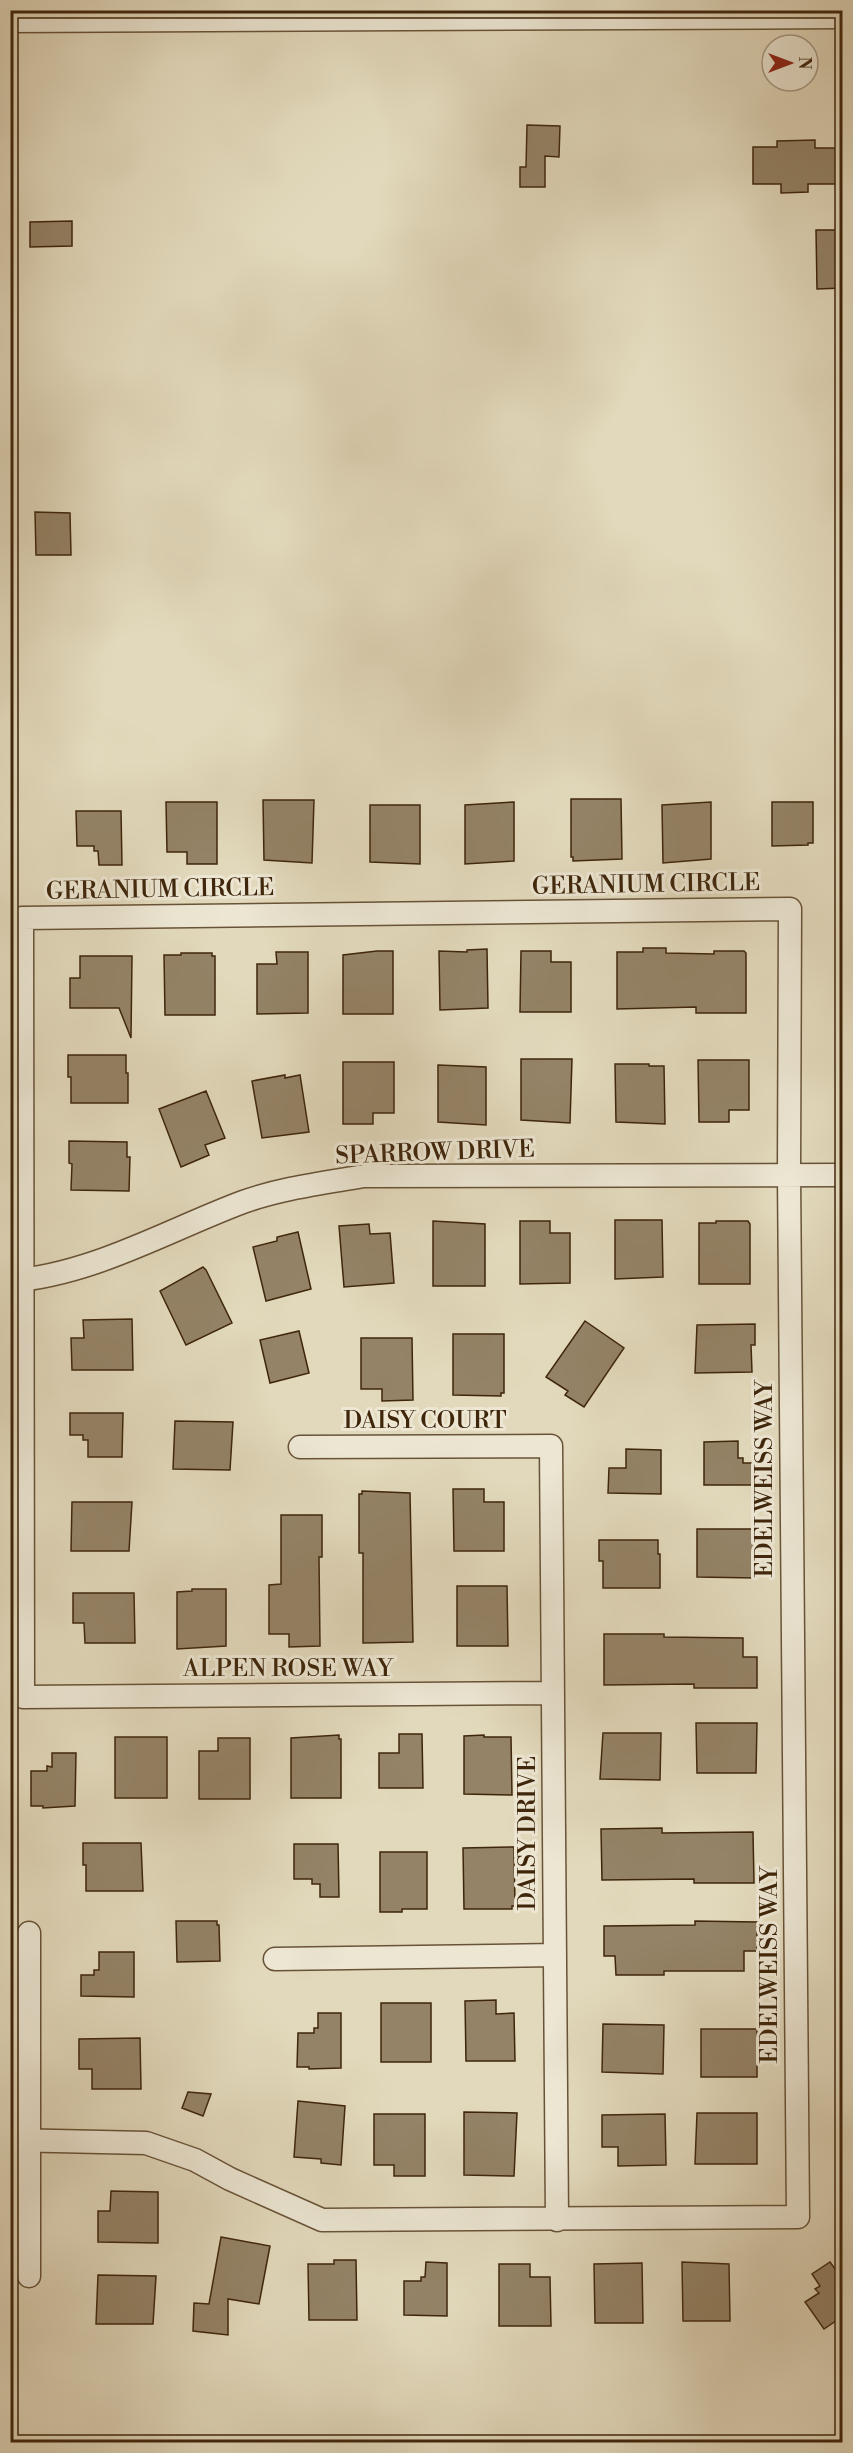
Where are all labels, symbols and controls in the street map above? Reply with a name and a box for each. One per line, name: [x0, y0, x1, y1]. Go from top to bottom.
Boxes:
north arrow: [760, 33, 820, 93]
text: N: [794, 57, 814, 70]
street label: GERANIUM CIRCLE: [531, 868, 761, 902]
street label: GERANIUM CIRCLE: [45, 873, 275, 907]
street label: SPARROW DRIVE: [335, 1135, 535, 1171]
street label: EDELWEISS WAY: [750, 1379, 780, 1578]
street label: DAISY COURT: [343, 1406, 507, 1436]
street label: ALPEN ROSE WAY: [182, 1654, 394, 1684]
street label: DAISY DRIVE: [513, 1756, 543, 1910]
street label: EDELWEISS WAY: [755, 1865, 785, 2064]

